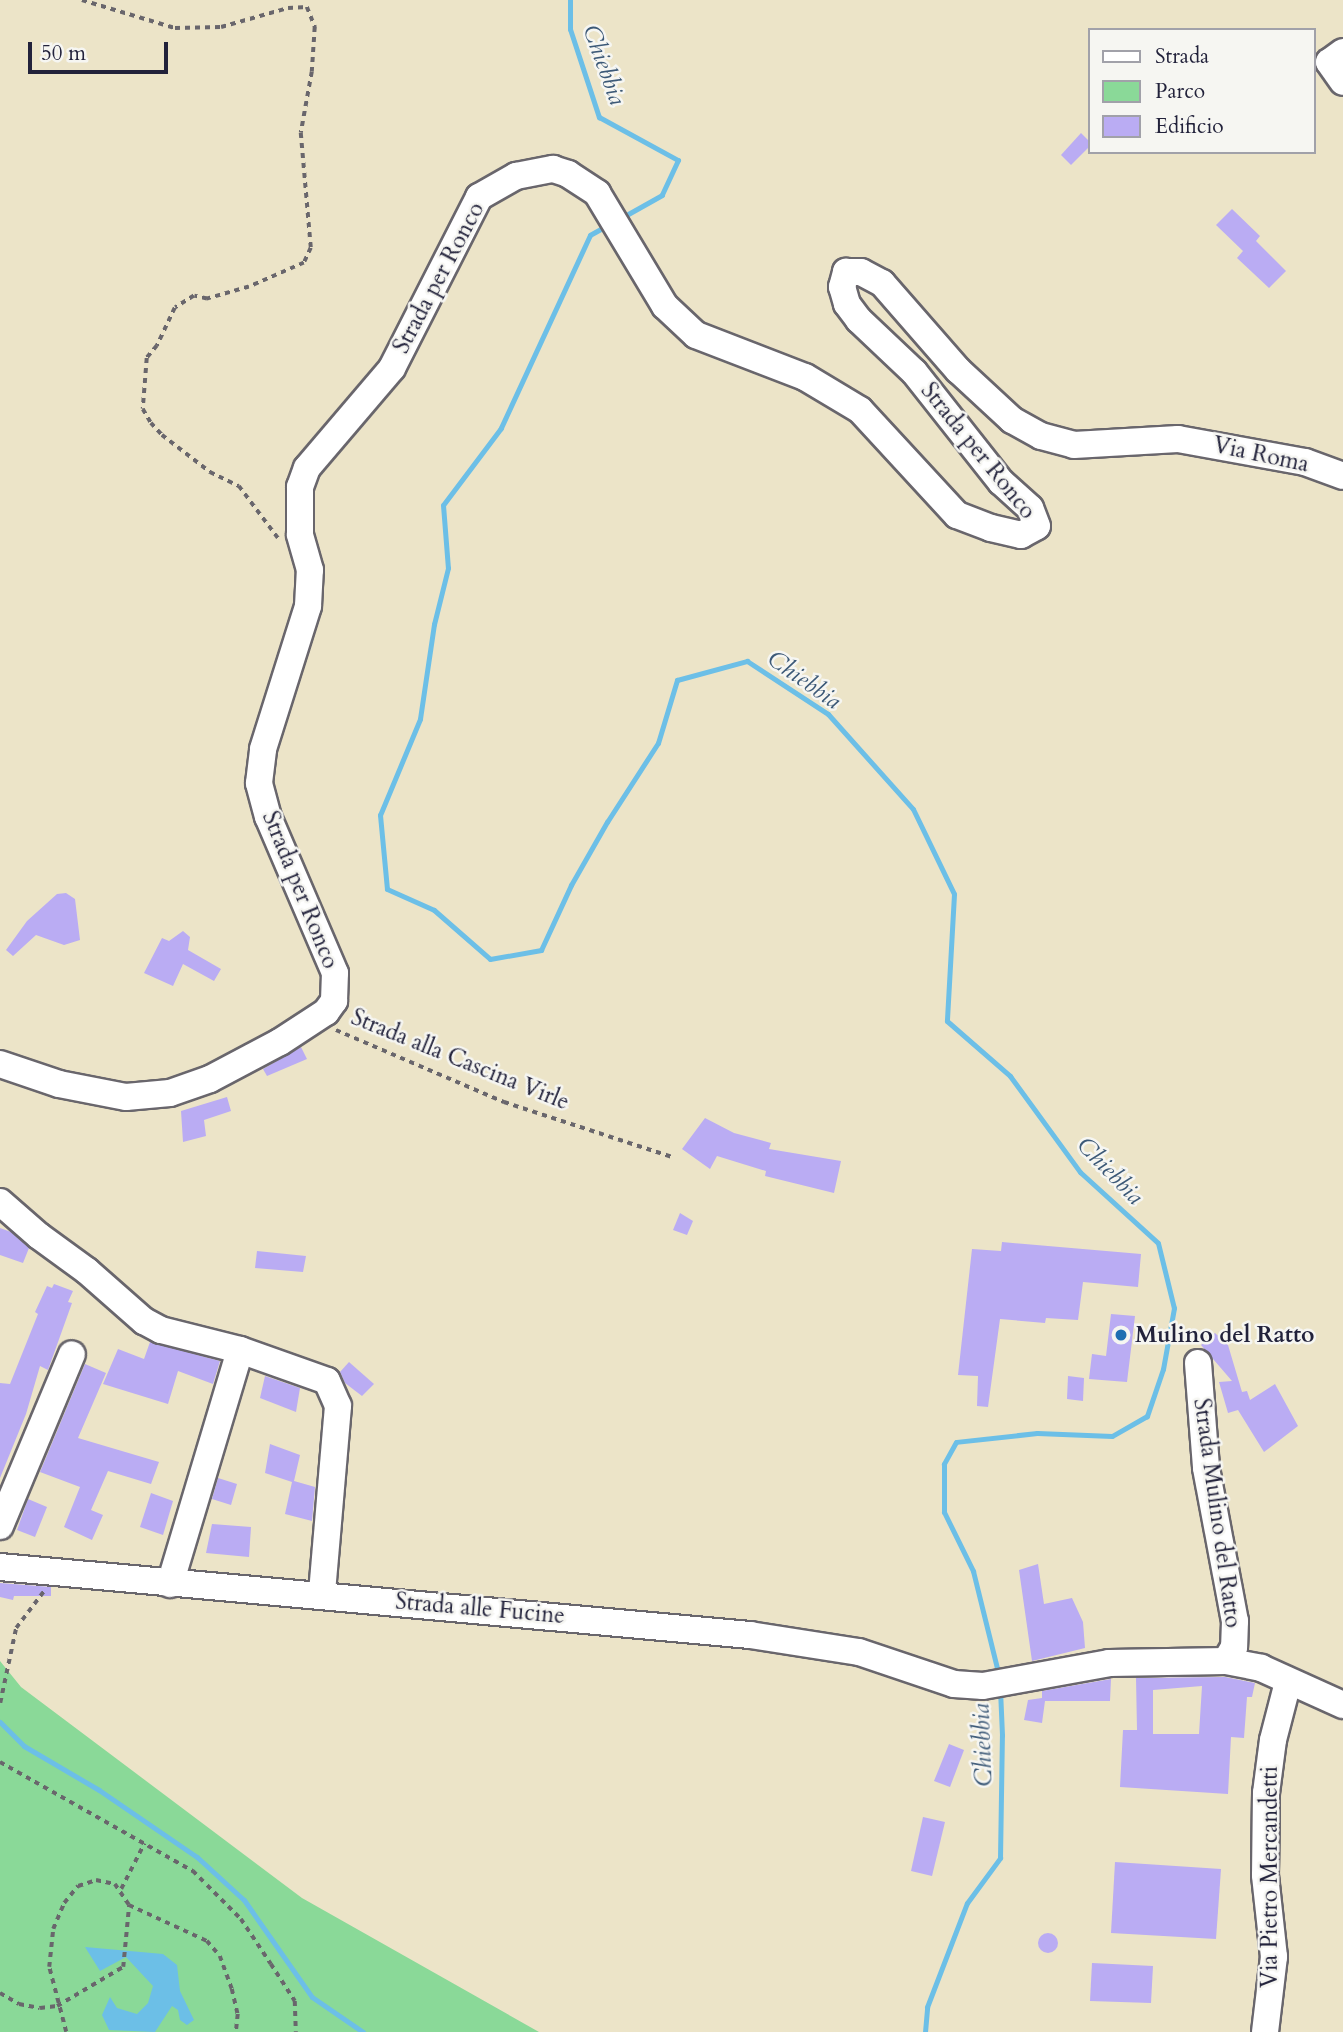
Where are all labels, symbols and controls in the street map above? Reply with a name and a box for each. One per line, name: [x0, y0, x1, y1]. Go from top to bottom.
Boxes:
water label: Chiebbia: [576, 21, 632, 109]
scale bar: [32, 28, 172, 72]
legend: [1088, 28, 1315, 154]
text: 50 m: [41, 39, 86, 68]
text: Strada: [1155, 42, 1209, 71]
text: Parco: [1155, 77, 1205, 106]
text: Edificio: [1155, 112, 1224, 141]
street label: Strada per Ronco: [388, 198, 490, 358]
street label: Strada per Ronco: [915, 377, 1041, 525]
street label: Via Roma: [1211, 431, 1311, 479]
water label: Chiebbia: [762, 644, 846, 716]
street label: Strada per Ronco: [256, 807, 344, 973]
street label: Strada alla Cascina Virle: [347, 1004, 573, 1116]
water label: Chiebbia: [1071, 1131, 1149, 1211]
place label: Mulino del Ratto: [1135, 1321, 1314, 1349]
marker: Mulino del Ratto: [1113, 1327, 1129, 1343]
street label: Strada Mulino del Ratto: [1187, 1397, 1247, 1629]
street label: Strada alle Fucine: [394, 1588, 566, 1630]
water label: Chiebbia: [967, 1703, 999, 1787]
street label: Via Pietro Mercandetti: [1256, 1766, 1284, 1988]

